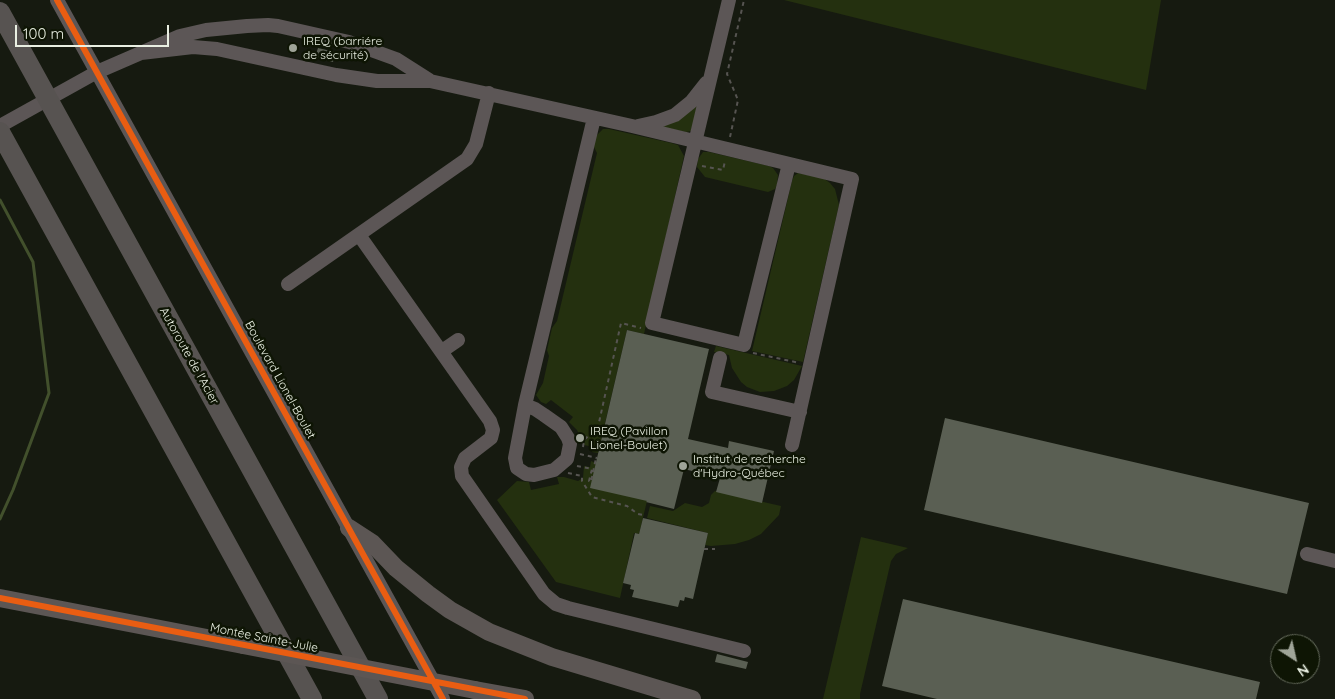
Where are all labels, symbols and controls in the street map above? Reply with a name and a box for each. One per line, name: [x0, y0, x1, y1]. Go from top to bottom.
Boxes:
scale bar: [18, 15, 171, 47]
text: 100 m: [23, 24, 64, 43]
place label: IREQ (barriére de sécurité): [303, 34, 382, 62]
marker: IREQ (barriére de sécurité): [287, 42, 299, 54]
street label: Autoroute de l'Acier: [156, 305, 222, 407]
street label: Boulevard Lionel-Boulet: [242, 319, 318, 441]
place label: IREQ (Pavillon Lionel-Boulet): [590, 424, 668, 452]
marker: IREQ (Pavillon Lionel-Boulet): [574, 432, 586, 444]
place label: Institut de recherche d'Hydro-Québec: [693, 452, 806, 480]
marker: Institut de recherche d'Hydro-Québec: [677, 460, 689, 472]
street label: Montée Sainte-Julie: [209, 620, 319, 656]
north arrow: [1270, 634, 1320, 684]
text: N: [1294, 660, 1312, 681]

